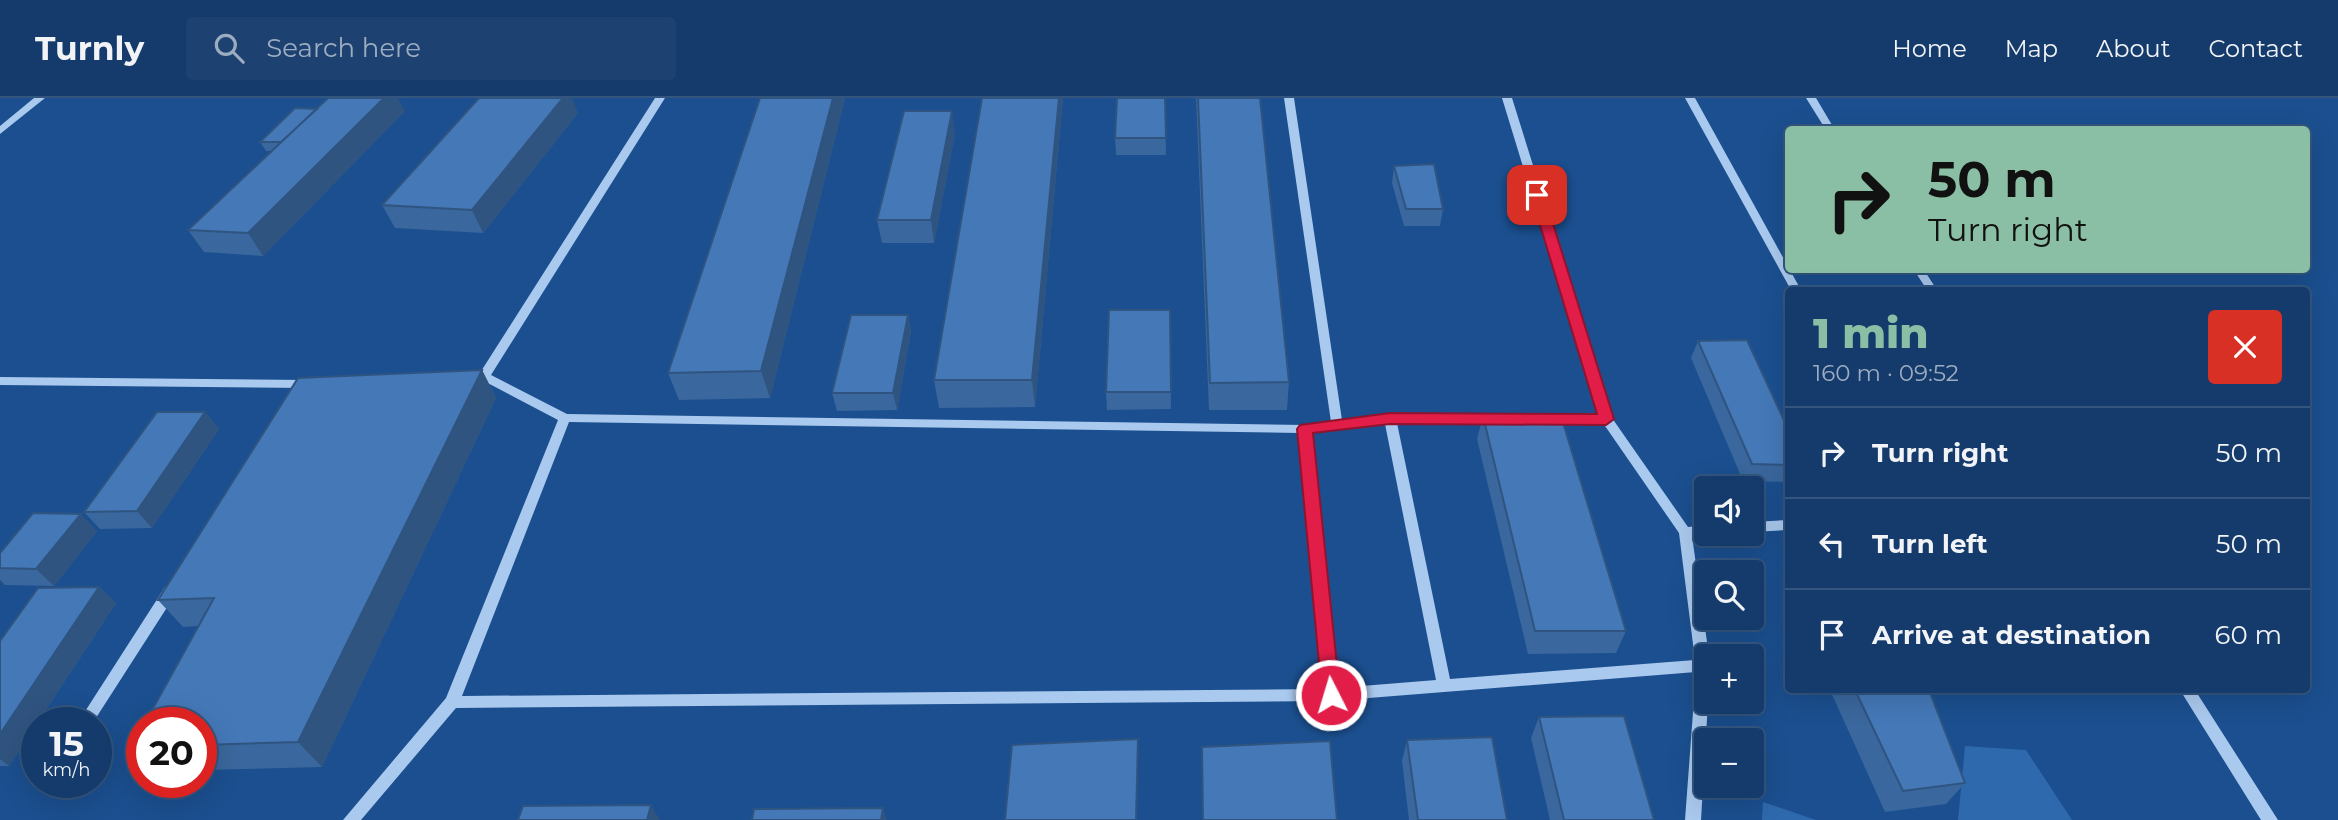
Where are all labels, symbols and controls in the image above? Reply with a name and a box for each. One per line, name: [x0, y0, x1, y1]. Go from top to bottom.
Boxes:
search box: [186, 17, 676, 80]
text: Turnly: [35, 28, 144, 68]
icon: search: [210, 29, 248, 67]
text: Search here: [266, 32, 421, 64]
text: Home: [1892, 34, 1967, 63]
text: Map: [2005, 34, 2058, 63]
text: About: [2096, 34, 2170, 63]
text: Contact: [2208, 34, 2303, 63]
text: 50 m: [1928, 150, 2056, 209]
icon: right: [1813, 154, 1904, 245]
pin: [1507, 165, 1567, 225]
icon: arrive: [1518, 176, 1556, 214]
text: Turn right: [1928, 210, 2088, 249]
text: 1 min: [1813, 307, 1929, 359]
button: close: [2208, 310, 2282, 384]
text: 160 m · 09:52: [1813, 359, 1959, 387]
icon: right: [1813, 434, 1851, 472]
text: Turn right: [1872, 437, 2008, 469]
text: 50 m: [2216, 437, 2282, 469]
map controls: [1694, 476, 1764, 798]
button: sound: [1694, 476, 1764, 546]
icon: left: [1813, 525, 1851, 563]
text: Turn left: [1872, 528, 1988, 560]
text: 50 m: [2216, 528, 2282, 560]
button: search: [1694, 560, 1764, 630]
icon: arrive: [1813, 616, 1851, 654]
text: Arrive at destination: [1872, 619, 2151, 651]
text: 60 m: [2215, 619, 2282, 651]
button: +: [1694, 644, 1764, 714]
position arrow: [1294, 658, 1368, 732]
speed limit sign: 20: [126, 707, 217, 798]
text: 15: [49, 722, 84, 765]
button: −: [1694, 728, 1764, 798]
text: km/h: [42, 759, 91, 781]

